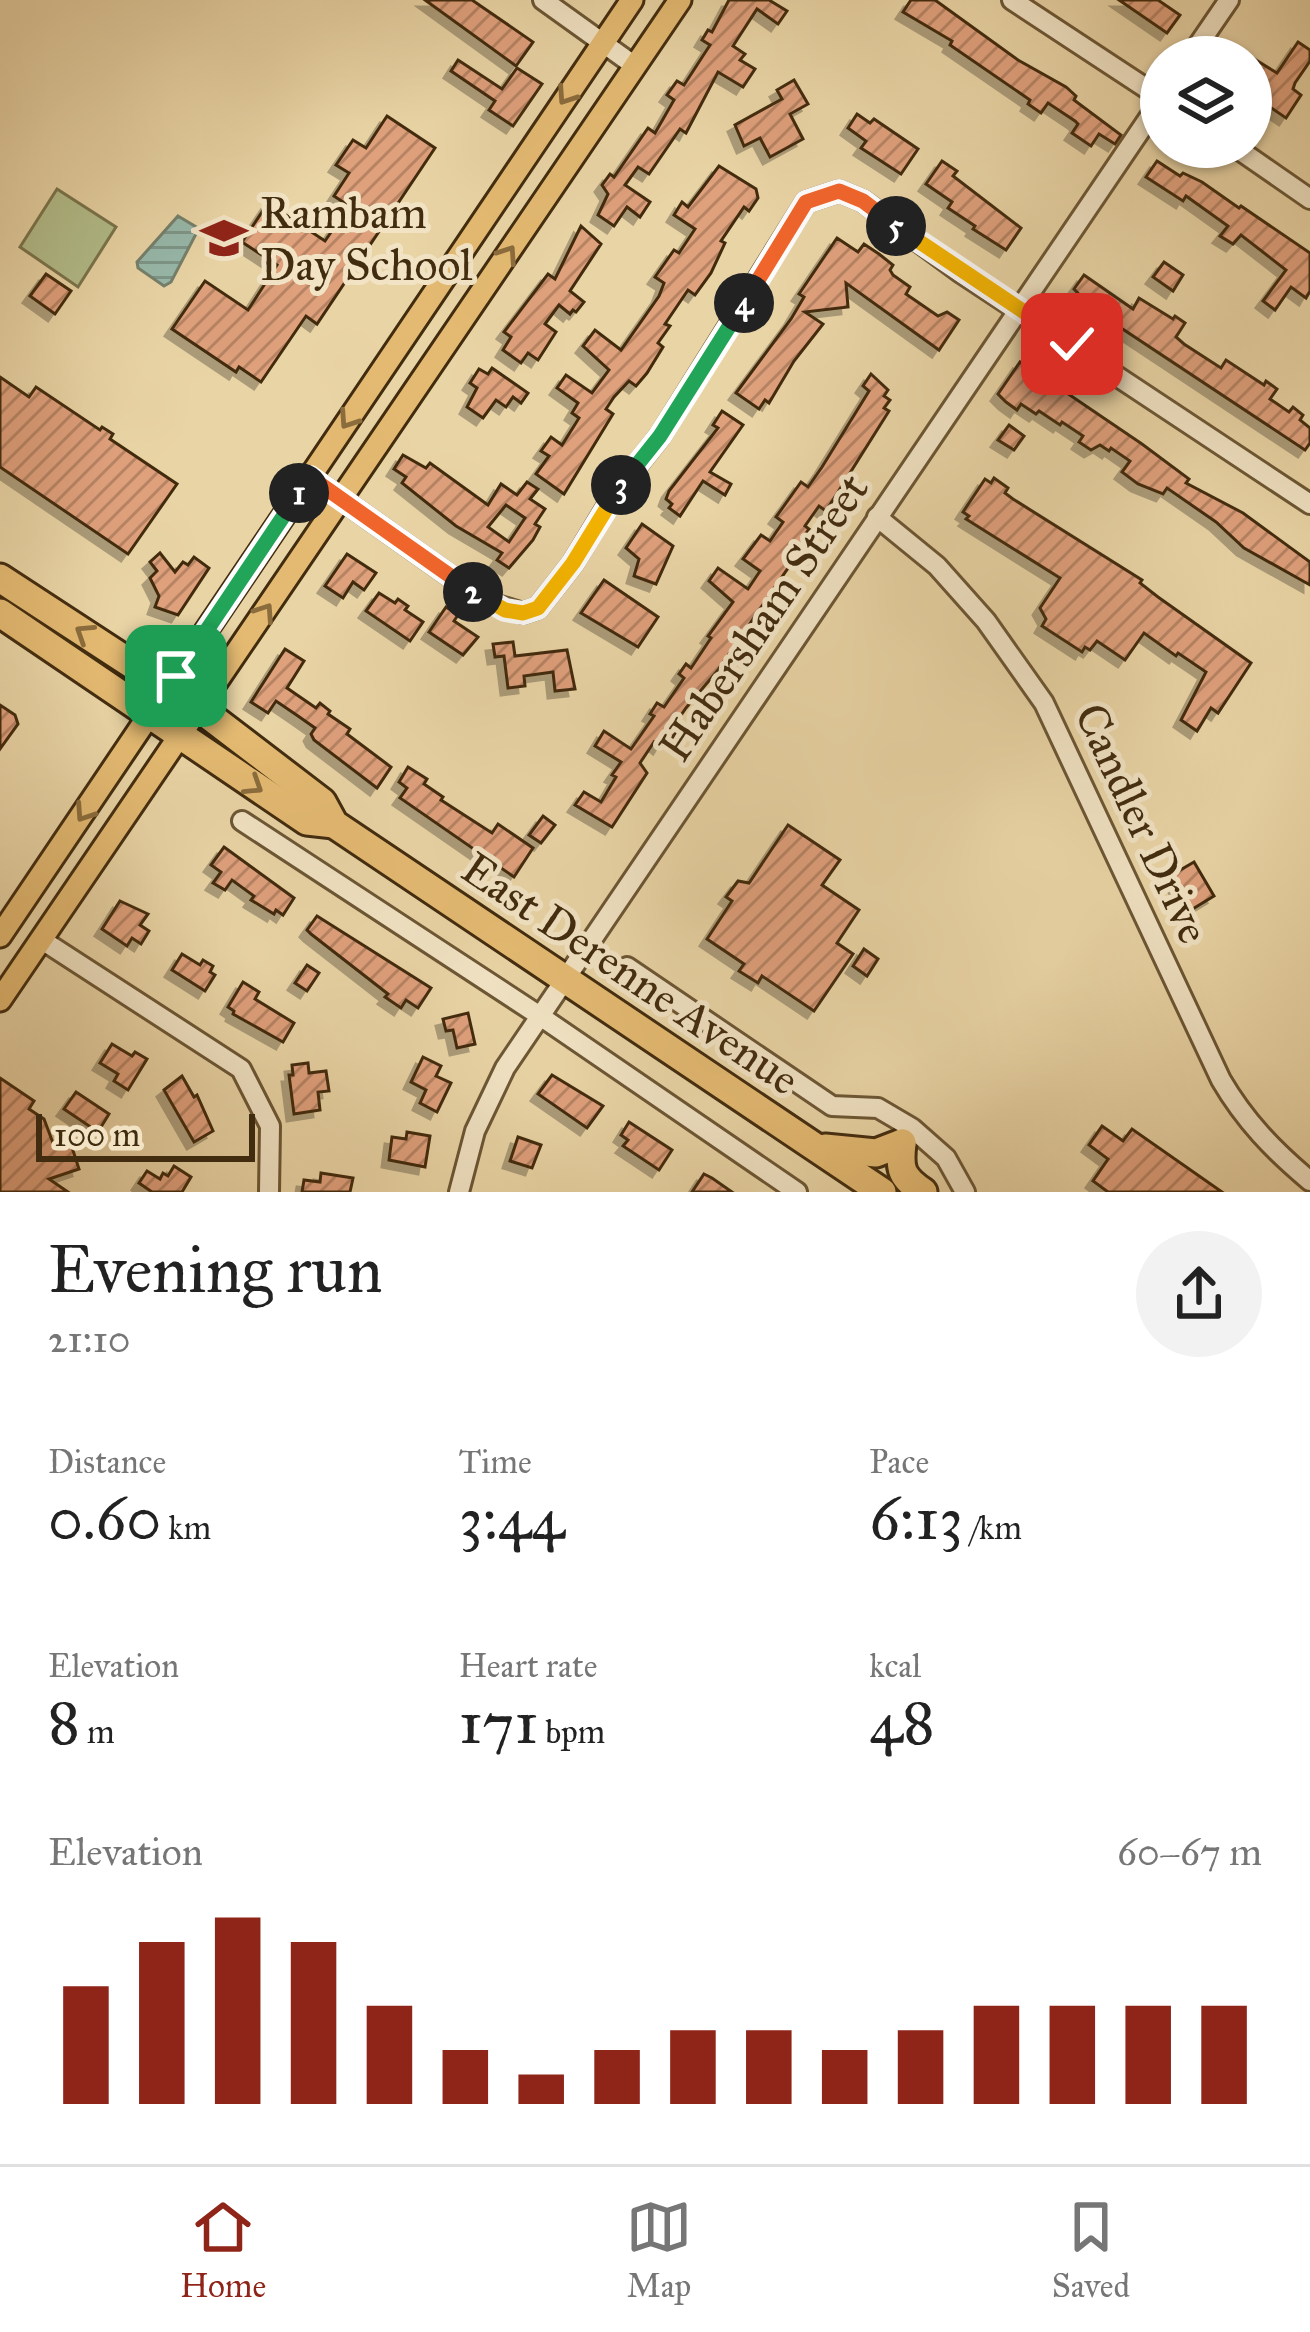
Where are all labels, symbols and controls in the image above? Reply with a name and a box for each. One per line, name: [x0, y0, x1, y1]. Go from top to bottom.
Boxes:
map controls: [1140, 36, 1272, 168]
button: layers: [1140, 36, 1272, 168]
one-way arrow: [558, 83, 580, 105]
place label: Rambam Day School: [260, 185, 473, 292]
pin: 5: [866, 196, 926, 256]
text: 5: [888, 206, 904, 246]
school or university icon: Rambam Day School: [199, 213, 249, 263]
one-way arrow: [493, 246, 515, 268]
pin: 4: [714, 273, 774, 333]
text: 4: [735, 283, 753, 323]
pin: [1021, 293, 1123, 395]
icon: check: [1039, 311, 1105, 377]
one-way arrow: [340, 406, 362, 428]
pin: 3: [591, 455, 651, 515]
pin: 1: [269, 463, 329, 523]
street label: Habersham Street: [647, 463, 880, 772]
text: 3: [614, 465, 628, 505]
text: 1: [292, 473, 306, 513]
pin: 2: [443, 562, 503, 622]
text: 2: [465, 572, 481, 612]
one-way arrow: [251, 603, 273, 625]
one-way arrow: [75, 625, 97, 647]
pin: [125, 625, 227, 727]
icon: arrive: [143, 643, 209, 709]
street label: Candler Drive: [1063, 695, 1222, 952]
one-way arrow: [241, 771, 263, 793]
one-way arrow: [76, 800, 98, 822]
street label: East Derenne Avenue: [452, 840, 810, 1107]
scale bar: [36, 1108, 255, 1161]
text: 100 m: [54, 1115, 140, 1155]
text: Evening run: [48, 1229, 383, 1310]
button: share: [1136, 1231, 1262, 1357]
text: 21:10: [48, 1315, 130, 1363]
text: Distance: [48, 1442, 166, 1482]
text: Time: [459, 1442, 532, 1482]
text: Pace: [869, 1442, 929, 1482]
text: 0.60: [48, 1482, 161, 1555]
text: 3:44: [459, 1482, 565, 1555]
text: 6:13: [869, 1482, 963, 1555]
text: km: [161, 1508, 211, 1548]
text: /km: [963, 1508, 1022, 1548]
text: Elevation: [48, 1646, 179, 1686]
text: Heart rate: [459, 1646, 597, 1686]
text: kcal: [869, 1646, 921, 1686]
text: 8: [48, 1686, 80, 1759]
text: 171: [459, 1686, 538, 1759]
text: 48: [869, 1686, 935, 1759]
text: m: [80, 1712, 115, 1752]
text: bpm: [538, 1712, 605, 1752]
text: Elevation: [48, 1828, 203, 1876]
text: 60–67 m: [1117, 1828, 1262, 1876]
tab: Home: [180, 2194, 266, 2306]
tab: Map: [626, 2194, 692, 2306]
tab: Saved: [1052, 2194, 1130, 2306]

